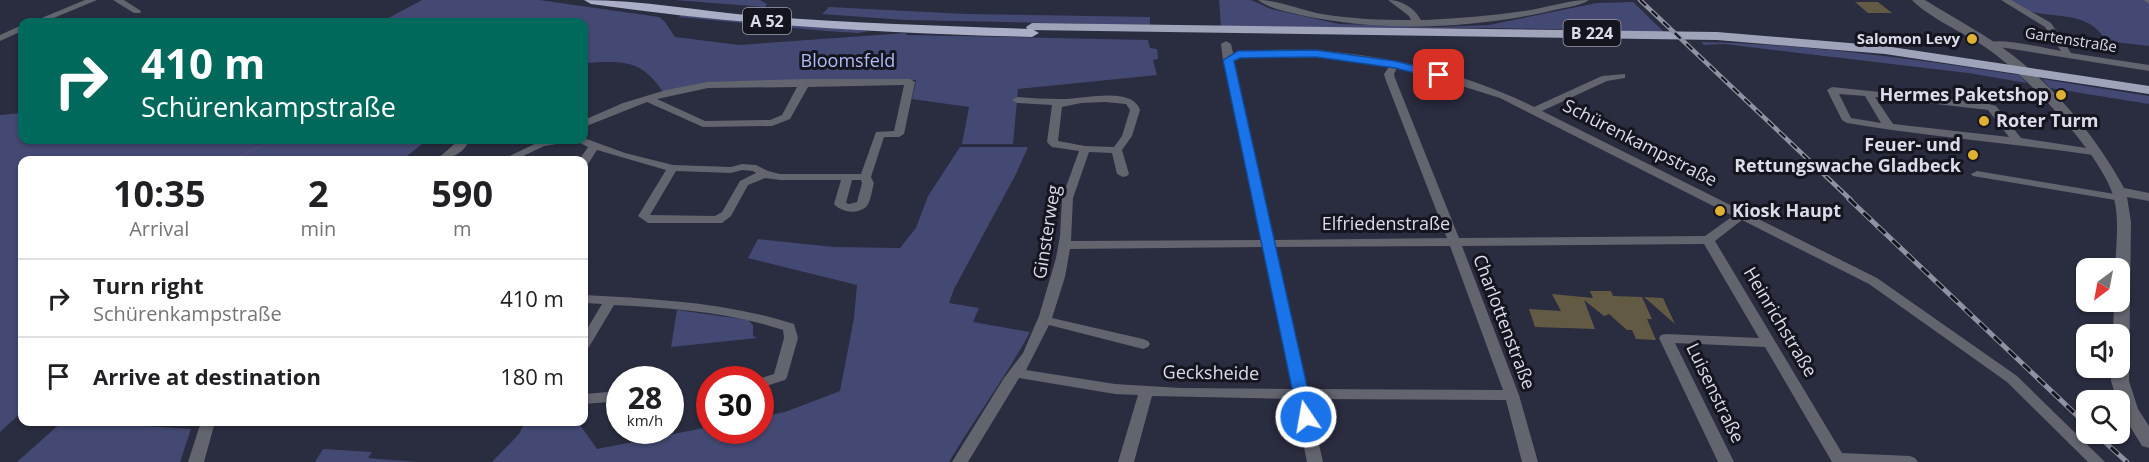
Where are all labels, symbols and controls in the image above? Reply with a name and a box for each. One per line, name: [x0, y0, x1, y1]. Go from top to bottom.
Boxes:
road number: A 52: [743, 8, 791, 34]
road number: B 224: [1564, 20, 1620, 46]
street label: Gartenstraße: [2024, 22, 2119, 56]
place label: Salomon Levy: [1857, 28, 1960, 48]
marker: Salomon Levy: [1965, 32, 1979, 46]
text: 410 m: [141, 34, 265, 91]
icon: right: [42, 42, 120, 120]
park label: Bloomsfeld: [801, 48, 895, 72]
pin: [1413, 49, 1464, 100]
icon: arrive: [1422, 58, 1455, 91]
place label: Hermes Paketshop: [1879, 82, 2049, 106]
text: Schürenkampstraße: [141, 88, 396, 125]
marker: Hermes Paketshop: [2054, 88, 2068, 102]
street label: Schürenkampstraße: [1559, 93, 1722, 191]
place label: Roter Turm: [1996, 108, 2098, 132]
marker: Roter Turm: [1977, 114, 1991, 128]
place label: Feuer- und Rettungswache Gladbeck: [1734, 132, 1962, 177]
marker: Feuer- und Rettungswache Gladbeck: [1966, 148, 1980, 162]
text: 10:35: [113, 169, 206, 218]
text: 2: [308, 169, 329, 218]
text: 590: [431, 169, 493, 218]
street label: Ginsterweg: [1027, 183, 1065, 281]
place label: Kiosk Haupt: [1732, 198, 1841, 222]
marker: Kiosk Haupt: [1713, 204, 1727, 218]
street label: Elfriedenstraße: [1322, 211, 1450, 235]
text: Arrival: [129, 215, 189, 242]
text: min: [300, 215, 336, 242]
text: m: [453, 215, 471, 242]
street label: Charlottenstraße: [1468, 251, 1542, 393]
north arrow: [2076, 258, 2130, 312]
map controls: [2076, 258, 2130, 444]
street label: Heinrichstraße: [1739, 262, 1823, 381]
text: Turn right: [93, 270, 204, 300]
icon: right: [42, 282, 75, 315]
text: 410 m: [500, 283, 564, 313]
text: Schürenkampstraße: [93, 300, 282, 327]
button: sound: [2076, 324, 2130, 378]
street label: Luisenstraße: [1681, 339, 1750, 447]
street label: Gecksheide: [1162, 359, 1260, 385]
icon: arrive: [42, 360, 75, 393]
text: Arrive at destination: [93, 361, 321, 391]
text: 180 m: [500, 361, 564, 391]
speed limit sign: 30: [696, 366, 774, 444]
text: 28: [628, 377, 662, 418]
position arrow: [1274, 385, 1338, 449]
button: search: [2076, 390, 2130, 444]
text: km/h: [627, 410, 663, 430]

